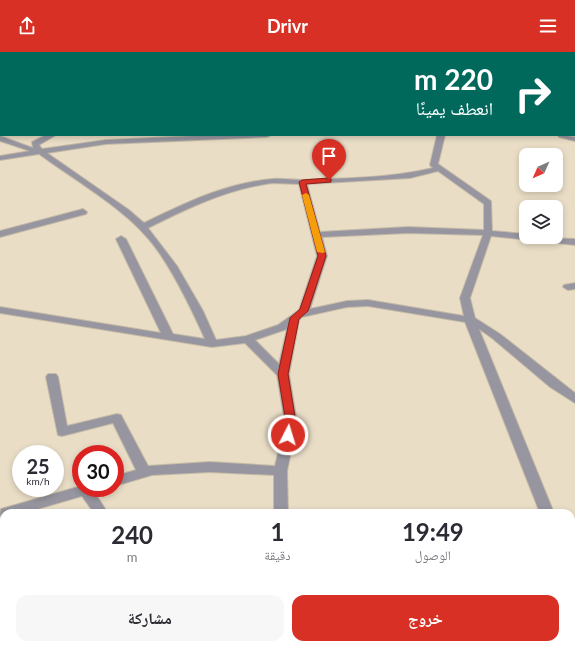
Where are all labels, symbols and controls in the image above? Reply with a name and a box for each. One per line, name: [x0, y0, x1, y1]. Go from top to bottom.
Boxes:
icon: share: [16, 15, 38, 37]
text: Drivr: [267, 15, 308, 37]
icon: menu: [537, 15, 559, 37]
text: 220 m: [414, 62, 493, 96]
icon: right: [507, 68, 559, 120]
text: انعطف يمينًا: [416, 97, 493, 119]
pin: [312, 139, 346, 180]
icon: arrive: [318, 145, 340, 167]
north arrow: [519, 148, 563, 192]
map controls: [519, 148, 563, 244]
button: layers: [519, 200, 563, 244]
position arrow: [267, 414, 309, 456]
speed limit sign: 30: [72, 445, 124, 497]
text: 25: [26, 454, 50, 478]
text: km/h: [26, 475, 50, 487]
text: 1: [271, 517, 284, 546]
text: 19:49: [402, 517, 464, 546]
text: 240: [111, 520, 153, 549]
text: دقيقة: [264, 547, 291, 563]
text: الوصول: [415, 547, 451, 563]
text: m: [127, 549, 138, 565]
button: مشاركة: [16, 595, 284, 641]
button: خروج: [292, 595, 559, 641]

